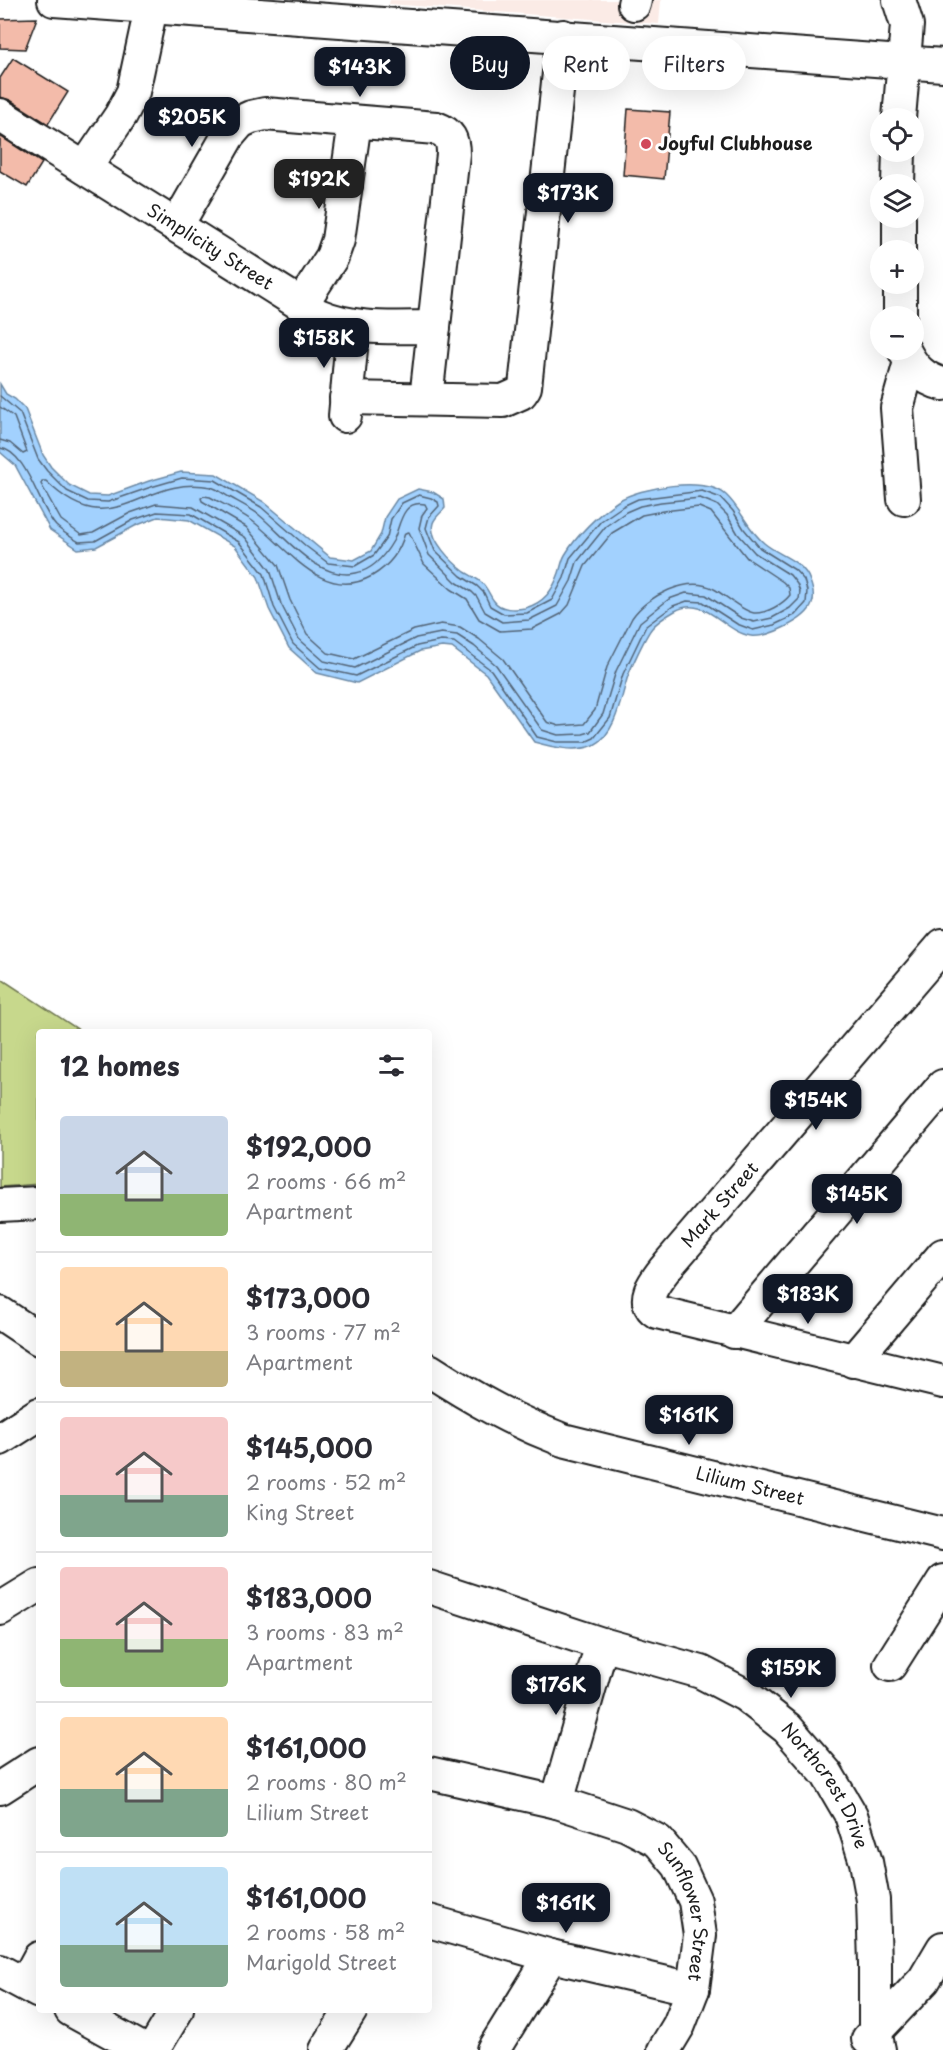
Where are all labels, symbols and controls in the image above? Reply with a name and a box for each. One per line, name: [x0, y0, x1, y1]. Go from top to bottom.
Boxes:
chip: Buy: [450, 36, 530, 90]
chip: Rent: [542, 36, 630, 90]
chip: Filters: [642, 36, 746, 90]
pin: $143K: [318, 47, 402, 98]
text: $143K: [328, 51, 392, 81]
pin: $205K: [150, 97, 234, 148]
text: $205K: [158, 101, 226, 131]
map controls: [870, 108, 924, 360]
button: locate: [870, 108, 924, 162]
place label: Joyful Clubhouse: [658, 129, 813, 156]
marker: Joyful Clubhouse: [639, 137, 653, 151]
pin: $192K: [277, 159, 361, 210]
text: $192K: [288, 163, 350, 193]
pin: $173K: [526, 173, 610, 224]
button: layers: [870, 174, 924, 228]
text: $173K: [537, 177, 599, 207]
street label: Simplicity Street: [142, 196, 279, 296]
button: +: [870, 240, 924, 294]
button: −: [870, 306, 924, 360]
pin: $158K: [282, 318, 366, 369]
text: $158K: [293, 322, 355, 352]
text: 12 homes: [60, 1046, 180, 1085]
icon: filters: [375, 1049, 408, 1082]
pin: $154K: [774, 1080, 858, 1131]
text: $154K: [784, 1084, 848, 1114]
text: $192,000: [246, 1127, 372, 1166]
icon: home: [108, 1140, 180, 1212]
street label: Mark Street: [674, 1155, 764, 1253]
text: 2 rooms · 66 m²: [246, 1166, 406, 1196]
pin: $145K: [815, 1174, 899, 1225]
text: $145K: [826, 1178, 888, 1208]
text: Apartment: [246, 1196, 353, 1226]
pin: $183K: [766, 1274, 850, 1325]
text: $173,000: [246, 1278, 370, 1317]
text: $183K: [777, 1278, 839, 1308]
icon: home: [108, 1291, 180, 1363]
text: 3 rooms · 77 m²: [246, 1317, 401, 1347]
text: Apartment: [246, 1347, 353, 1377]
pin: $161K: [647, 1395, 731, 1446]
text: $161K: [659, 1399, 719, 1429]
text: $145,000: [246, 1428, 373, 1467]
icon: home: [108, 1441, 180, 1513]
street label: Lilium Street: [693, 1458, 807, 1511]
text: 2 rooms · 52 m²: [246, 1467, 406, 1497]
text: King Street: [246, 1497, 354, 1527]
text: $183,000: [246, 1578, 372, 1617]
icon: home: [108, 1591, 180, 1663]
text: 3 rooms · 83 m²: [246, 1617, 404, 1647]
text: Apartment: [246, 1647, 353, 1677]
pin: $159K: [749, 1648, 833, 1699]
text: $159K: [761, 1652, 821, 1682]
pin: $176K: [514, 1665, 598, 1716]
text: $176K: [526, 1669, 586, 1699]
street label: Northcrest Drive: [776, 1716, 876, 1852]
text: $161,000: [246, 1728, 366, 1767]
icon: home: [108, 1741, 180, 1813]
text: 2 rooms · 80 m²: [246, 1767, 407, 1797]
text: Lilium Street: [246, 1797, 369, 1827]
street label: Sunflower Street: [652, 1835, 715, 1983]
text: $161,000: [246, 1878, 366, 1917]
pin: $161K: [524, 1883, 608, 1934]
text: $161K: [536, 1887, 596, 1917]
icon: home: [108, 1891, 180, 1963]
text: 2 rooms · 58 m²: [246, 1917, 405, 1947]
text: Marigold Street: [246, 1947, 397, 1977]

